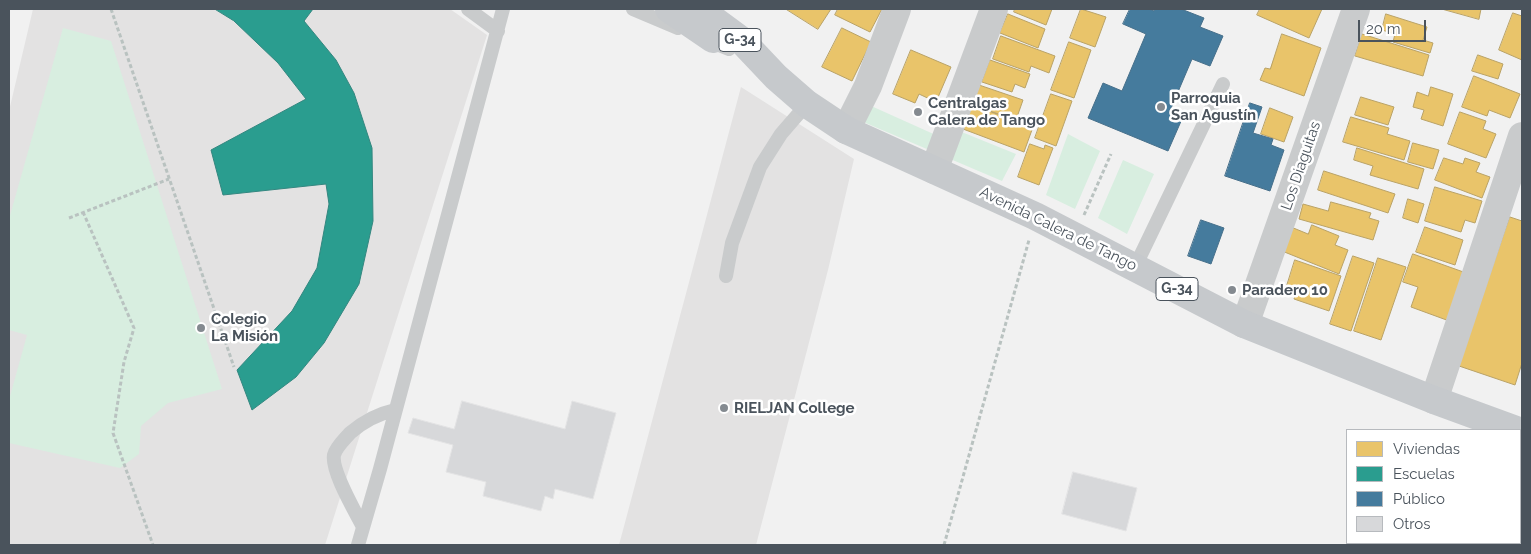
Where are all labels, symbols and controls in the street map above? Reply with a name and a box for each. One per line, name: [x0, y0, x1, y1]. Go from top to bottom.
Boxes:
scale bar: [1361, 10, 1428, 42]
text: 20 m: [1366, 20, 1401, 38]
road number: G-34: [719, 28, 761, 52]
place label: Parroquia San Agustín: [1171, 89, 1256, 124]
place label: Centralgas Calera de Tango: [928, 94, 1045, 129]
marker: Parroquia San Agustín: [1155, 101, 1167, 113]
marker: Centralgas Calera de Tango: [912, 106, 924, 118]
street label: Los Diaguitas: [1277, 119, 1325, 213]
street label: Avenida Calera de Tango: [976, 183, 1140, 275]
road number: G-34: [1156, 278, 1198, 300]
place label: Paradero 10: [1242, 281, 1328, 299]
marker: Paradero 10: [1226, 284, 1238, 296]
place label: Colegio La Misión: [211, 310, 278, 345]
marker: Colegio La Misión: [195, 322, 207, 334]
place label: RIELJAN College: [734, 399, 855, 417]
marker: RIELJAN College: [718, 402, 730, 414]
legend: [1346, 429, 1521, 544]
text: Viviendas: [1393, 440, 1460, 458]
text: Escuelas: [1393, 465, 1455, 483]
text: Público: [1393, 490, 1445, 508]
text: Otros: [1393, 515, 1430, 533]

